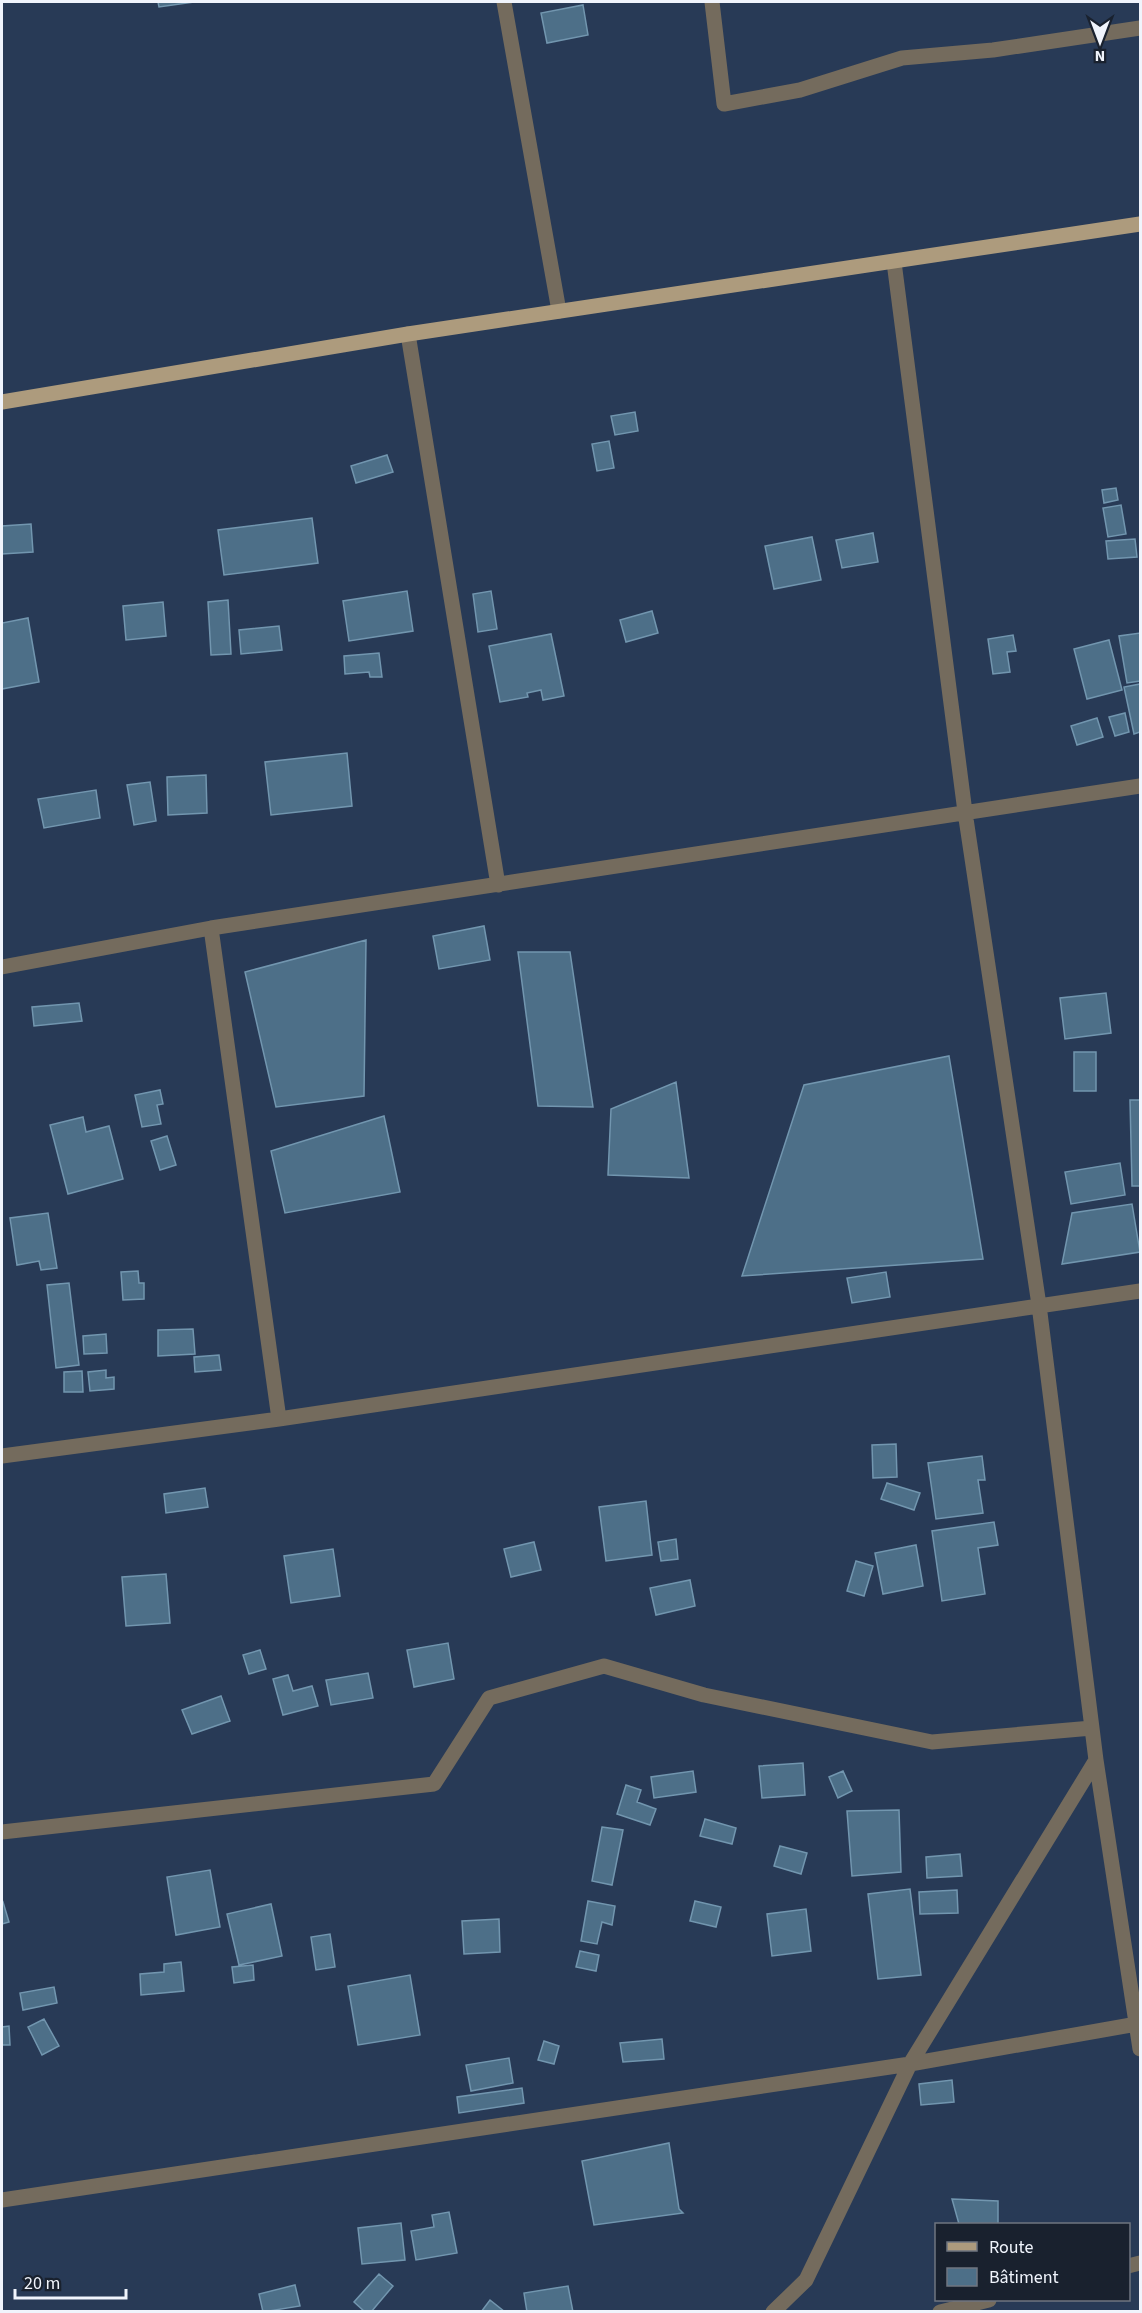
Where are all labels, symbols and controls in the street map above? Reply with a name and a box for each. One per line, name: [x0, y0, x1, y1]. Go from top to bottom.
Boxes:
north arrow: [1070, 12, 1130, 72]
text: N: [1095, 45, 1105, 67]
legend: [935, 2223, 1130, 2301]
text: Route: [989, 2235, 1033, 2260]
scale bar: [15, 2262, 126, 2300]
text: Bâtiment: [989, 2265, 1059, 2290]
text: 20 m: [24, 2271, 60, 2296]

